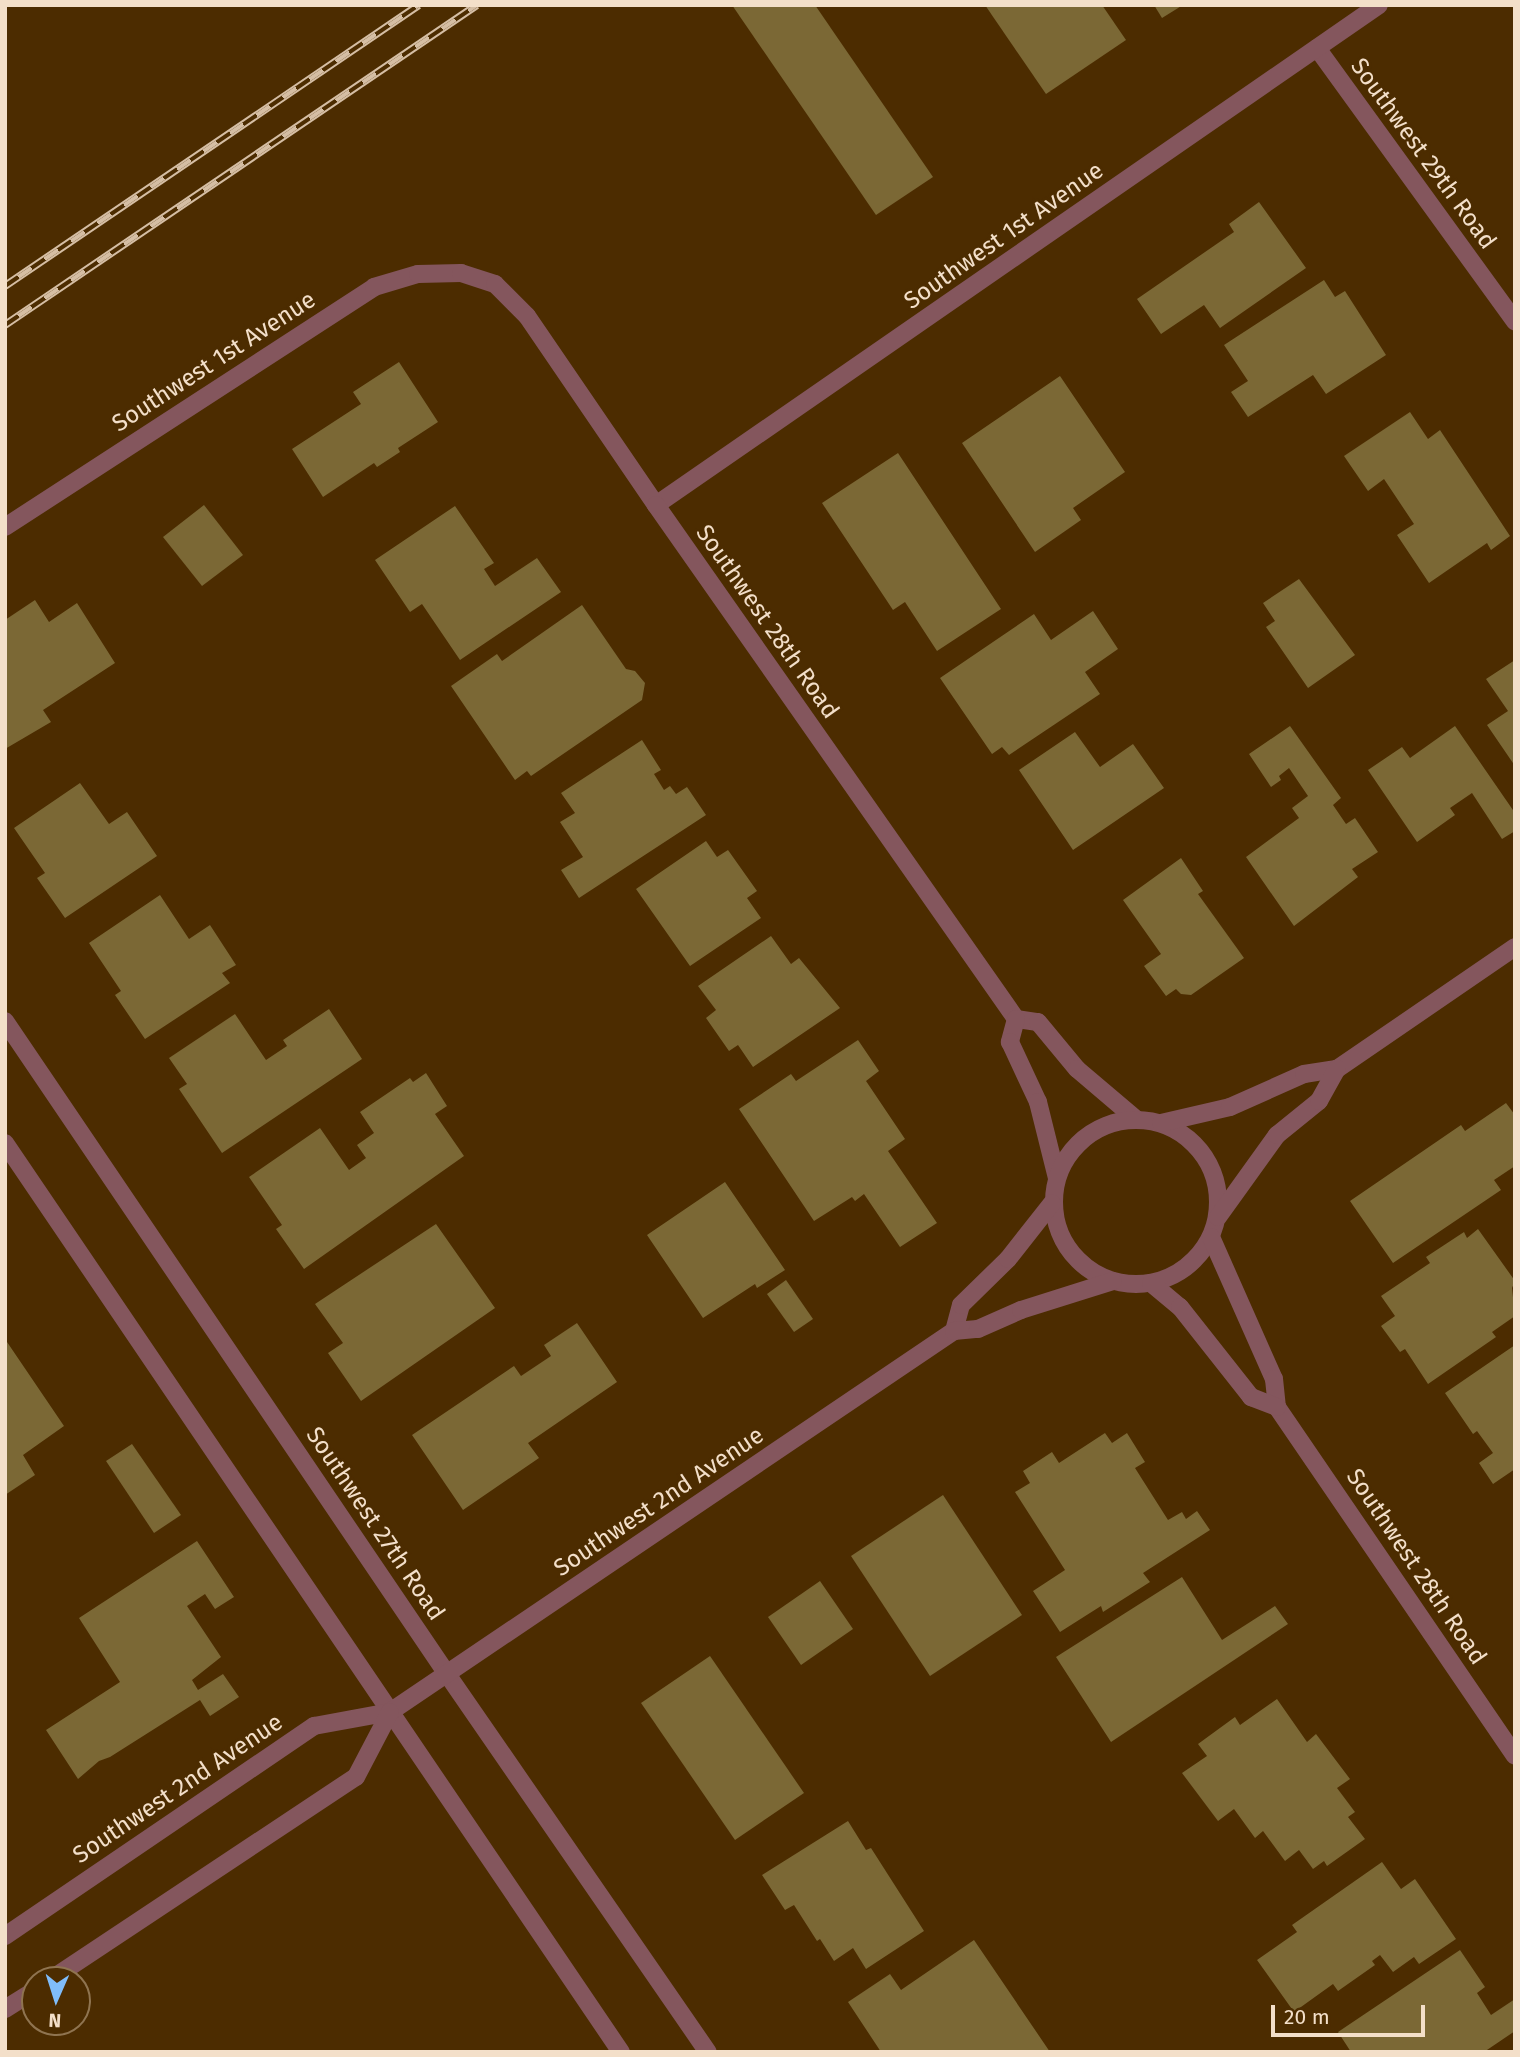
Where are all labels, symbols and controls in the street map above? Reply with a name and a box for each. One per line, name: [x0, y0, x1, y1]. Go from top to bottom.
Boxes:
street label: Southwest 29th Road: [1344, 53, 1502, 255]
street label: Southwest 1st Avenue: [899, 156, 1109, 316]
street label: Southwest 1st Avenue: [107, 285, 321, 439]
street label: Southwest 28th Road: [689, 520, 845, 724]
street label: Southwest 2nd Avenue: [549, 1421, 769, 1583]
street label: Southwest 27th Road: [300, 1422, 450, 1626]
street label: Southwest 28th Road: [1340, 1464, 1492, 1670]
street label: Southwest 2nd Avenue: [68, 1708, 288, 1870]
north arrow: [21, 1966, 91, 2036]
scale bar: [1275, 1990, 1429, 2034]
text: 20 m: [1284, 2004, 1330, 2030]
text: N: [48, 2009, 62, 2032]

